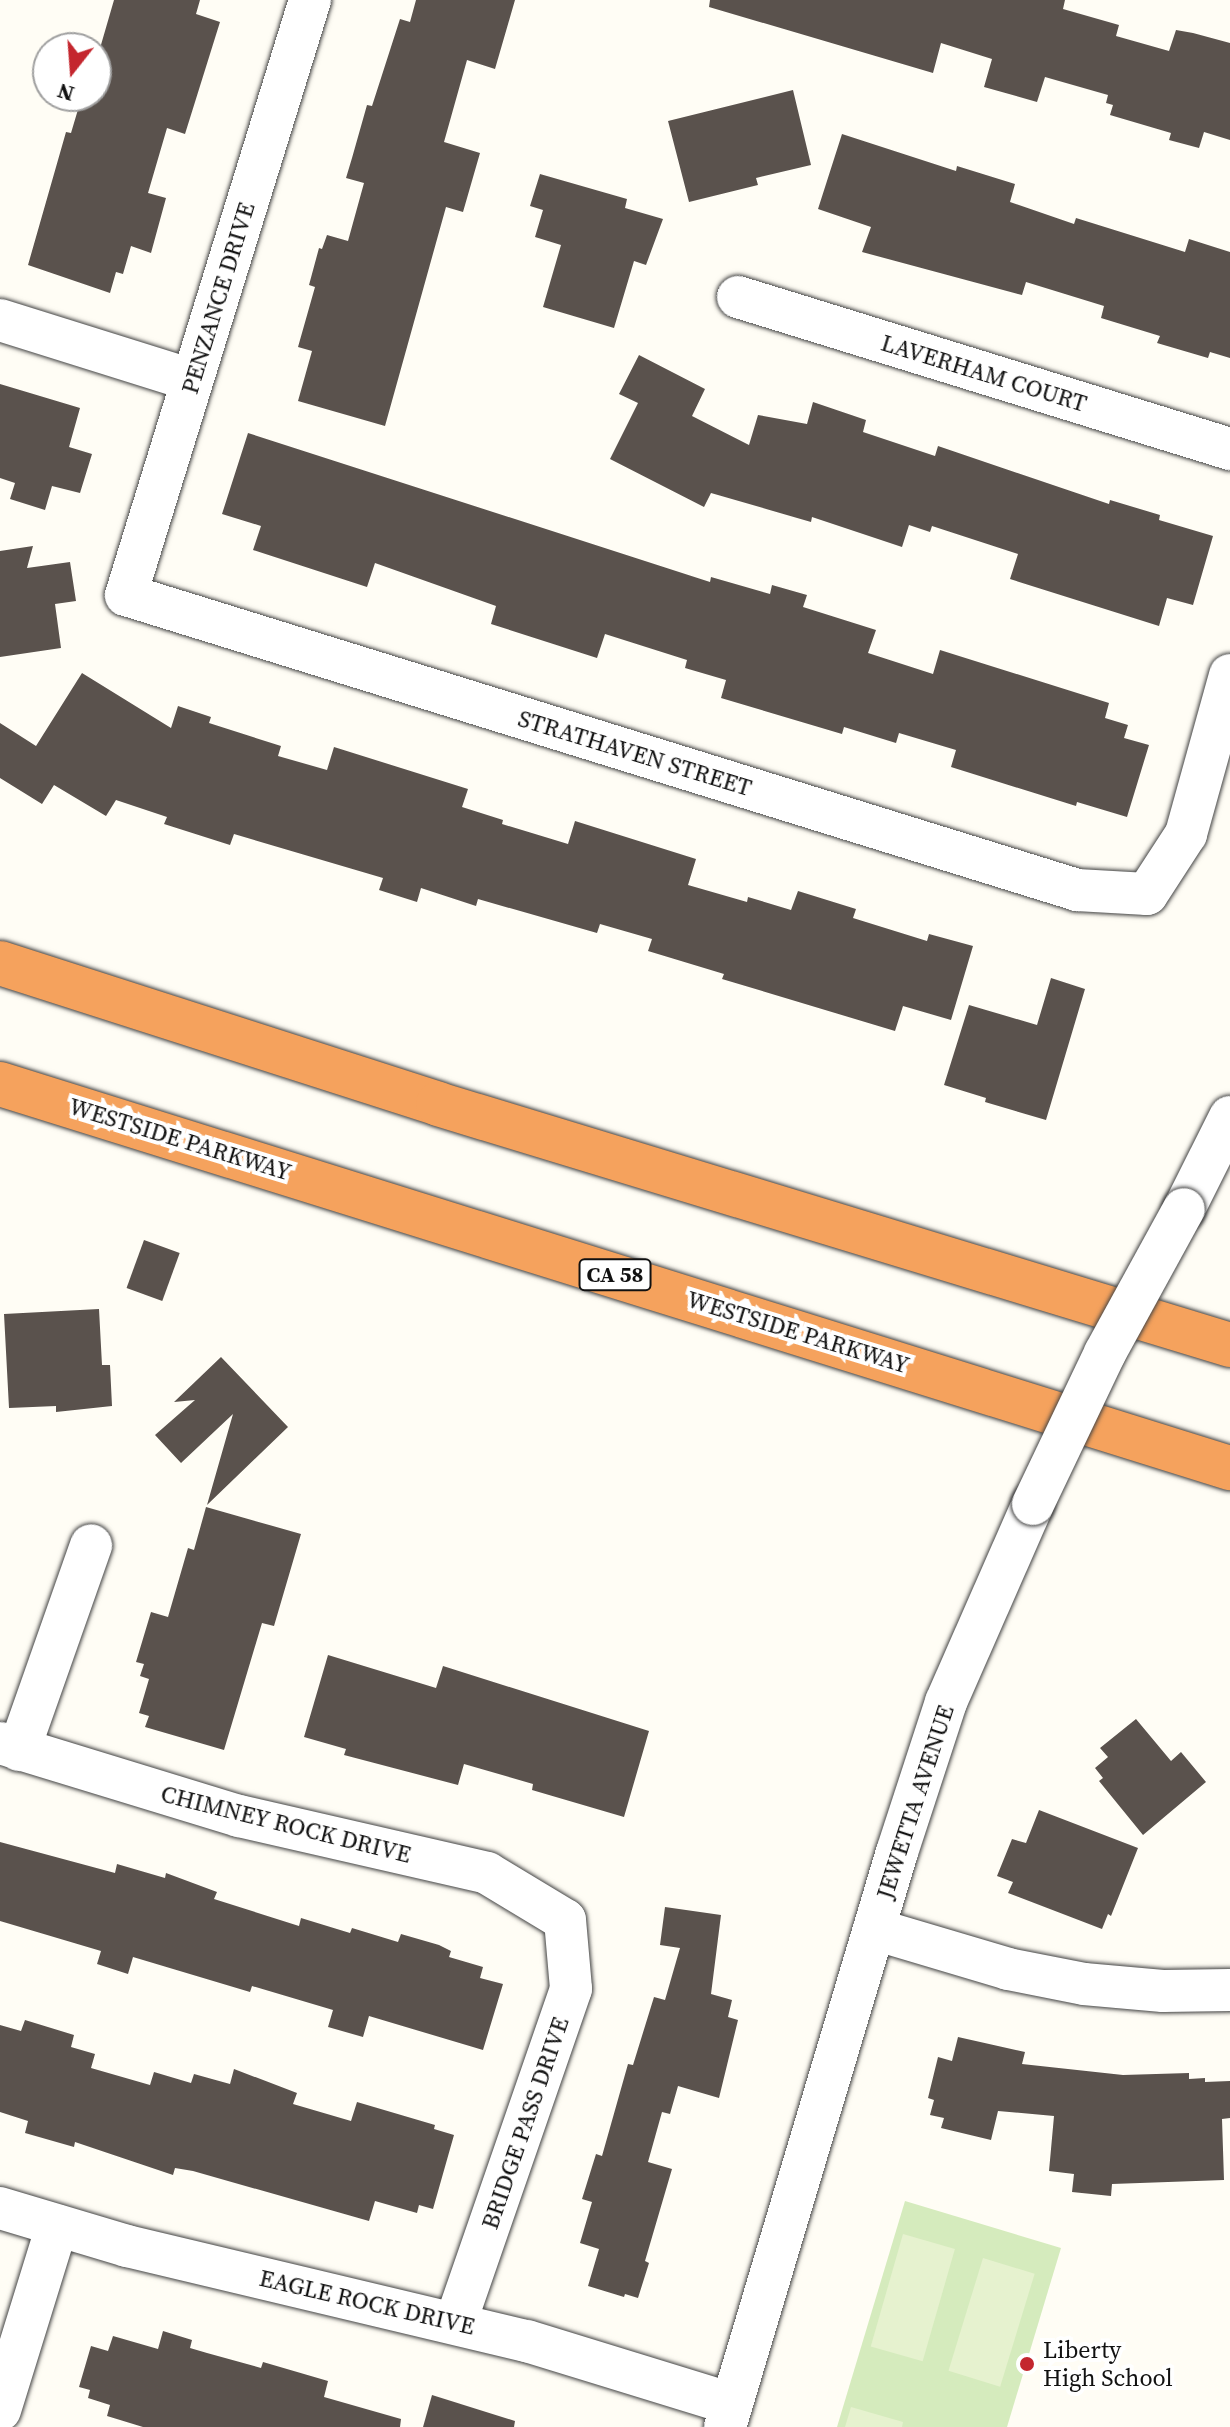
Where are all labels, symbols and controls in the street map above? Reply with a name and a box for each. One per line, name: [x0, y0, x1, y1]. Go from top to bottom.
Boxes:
north arrow: [32, 32, 112, 112]
text: N: [54, 76, 78, 110]
street label: PENZANCE DRIVE: [175, 199, 261, 397]
street label: LAVERHAM COURT: [878, 328, 1090, 418]
street label: STRATHAVEN STREET: [515, 704, 755, 802]
street label: WESTSIDE PARKWAY: [66, 1092, 294, 1186]
road number: CA 58: [577, 1257, 653, 1293]
street label: WESTSIDE PARKWAY: [684, 1285, 912, 1379]
street label: JEWETTA AVENUE: [870, 1701, 960, 1903]
street label: CHIMNEY ROCK DRIVE: [158, 1779, 414, 1869]
street label: BRIDGE PASS DRIVE: [475, 2013, 575, 2233]
street label: EAGLE ROCK DRIVE: [257, 2263, 477, 2341]
place label: Liberty High School: [1043, 2336, 1173, 2392]
marker: Liberty High School: [1018, 2355, 1036, 2373]

